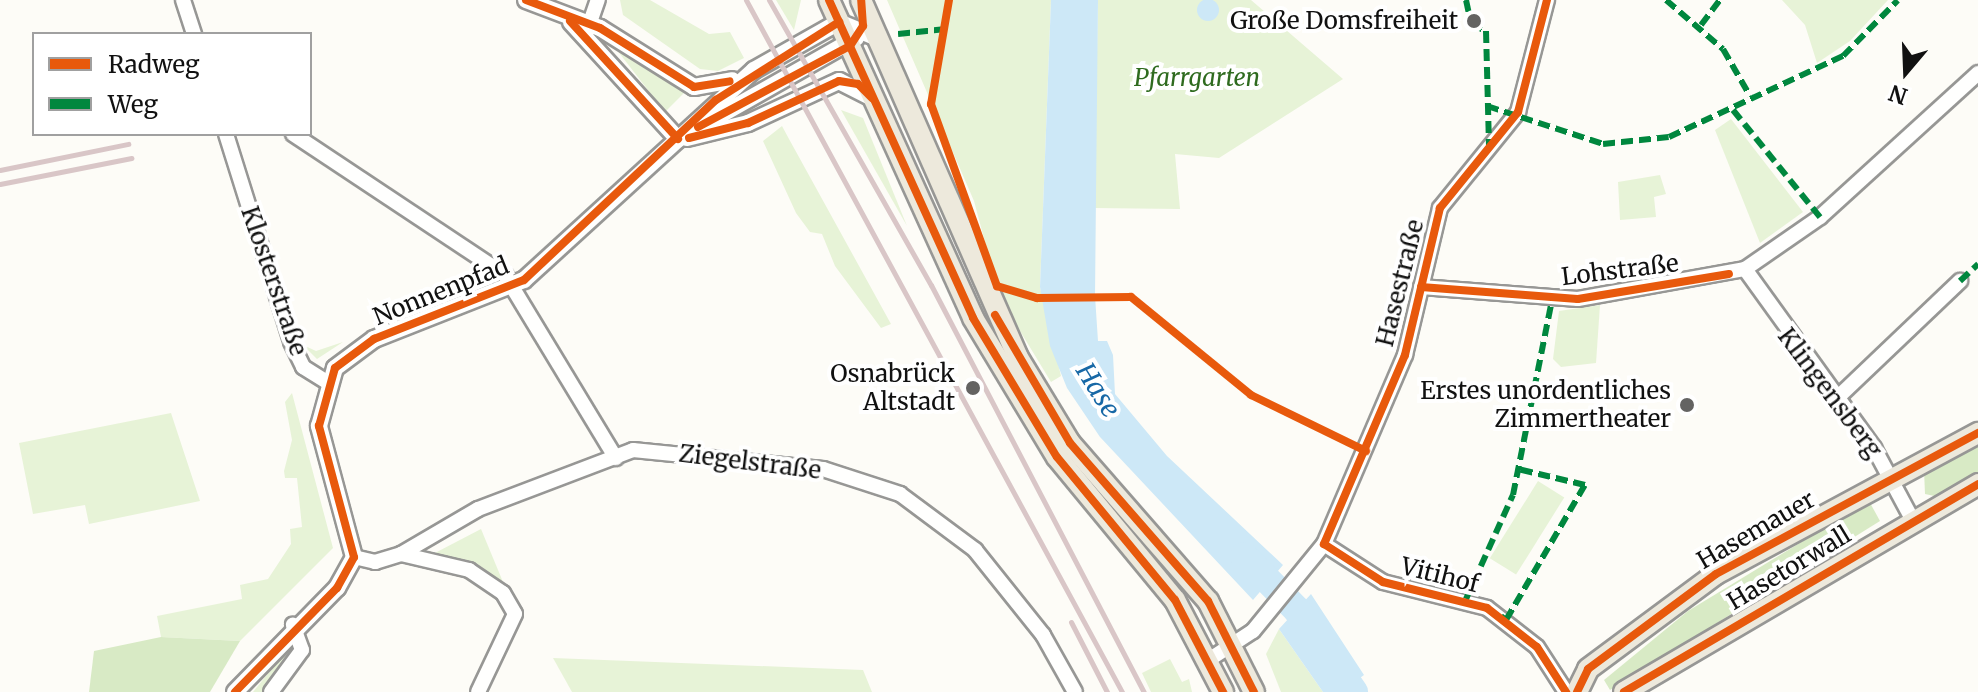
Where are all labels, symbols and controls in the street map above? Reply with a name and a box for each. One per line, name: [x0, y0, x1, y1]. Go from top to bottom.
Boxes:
place label: Große Domsfreiheit: [1230, 7, 1458, 35]
marker: Große Domsfreiheit: [1465, 12, 1483, 30]
legend: [32, 32, 312, 136]
north arrow: [1866, 32, 1946, 112]
text: Radweg: [108, 49, 200, 80]
park label: Pfarrgarten: [1134, 64, 1260, 92]
text: N: [1885, 79, 1911, 111]
text: Weg: [108, 89, 158, 120]
street label: Klosterstraße: [235, 203, 313, 359]
street label: Hasestraße: [1370, 217, 1430, 349]
street label: Lohstraße: [1560, 249, 1680, 291]
street label: Nonnenpfad: [369, 251, 513, 331]
street label: Klingensberg: [1772, 322, 1888, 464]
water label: Hase: [1069, 357, 1127, 423]
place label: Osnabrück Altstadt: [830, 360, 955, 416]
marker: Osnabrück Altstadt: [962, 377, 984, 399]
place label: Erstes unordentliches Zimmertheater: [1420, 377, 1671, 433]
marker: Erstes unordentliches Zimmertheater: [1678, 396, 1696, 414]
street label: Ziegelstraße: [677, 439, 823, 485]
street label: Hasemauer: [1692, 485, 1820, 575]
street label: Hasetorwall: [1722, 520, 1856, 616]
street label: Vitihof: [1398, 551, 1482, 599]

